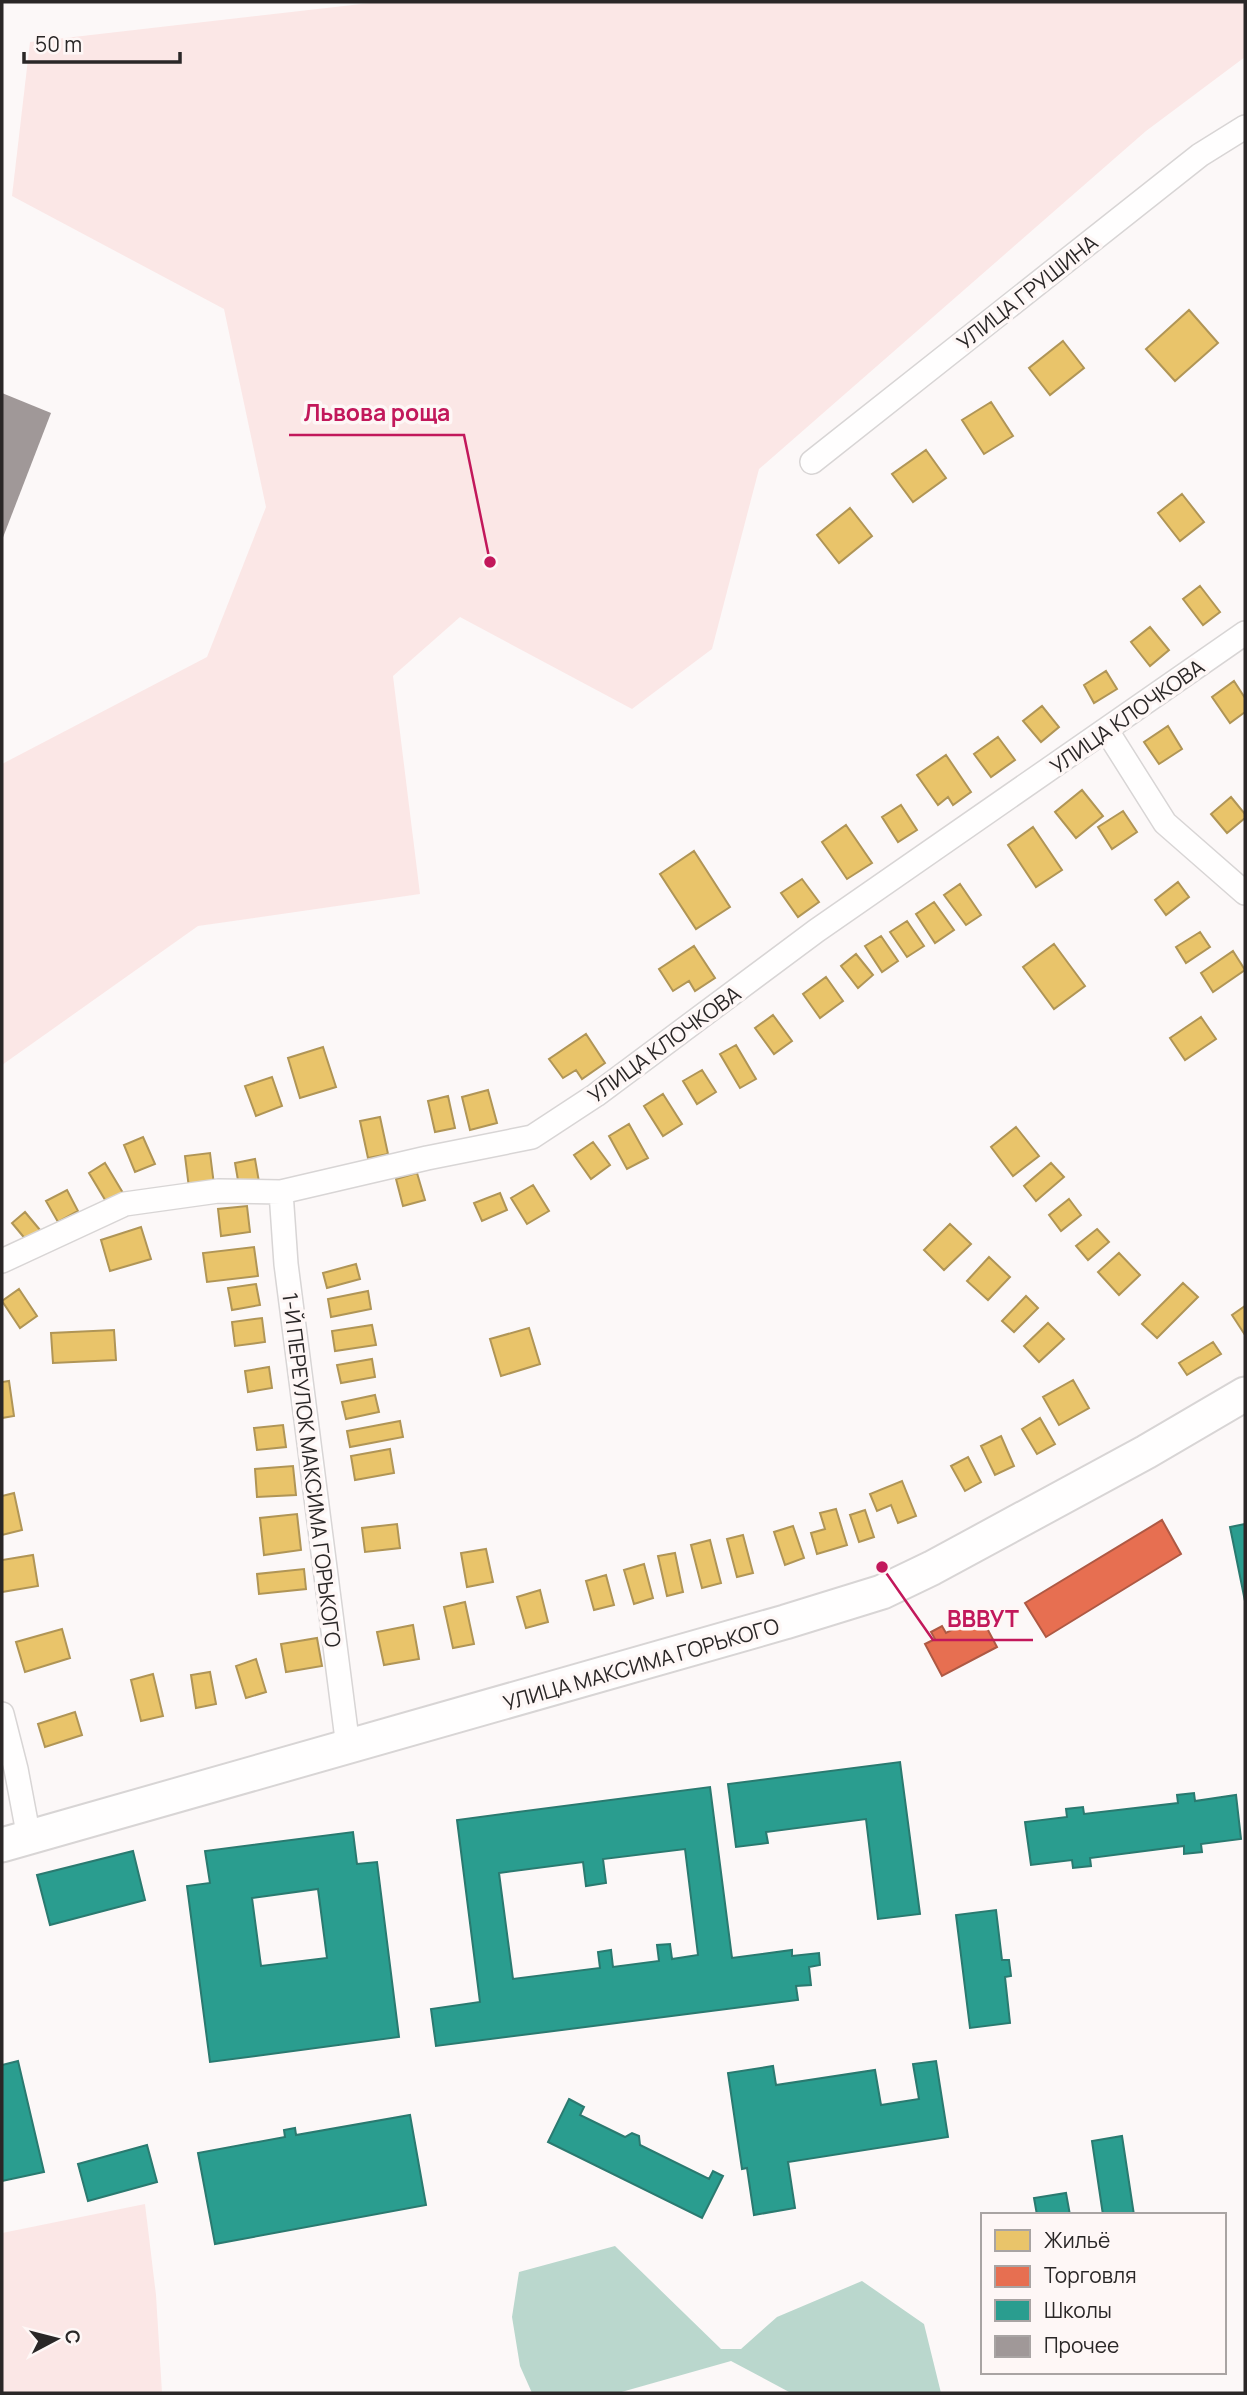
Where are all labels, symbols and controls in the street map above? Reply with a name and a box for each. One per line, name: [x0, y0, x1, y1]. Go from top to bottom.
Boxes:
scale bar: [24, 21, 180, 65]
text: 50 m: [35, 30, 82, 58]
street label: УЛИЦА ГРУШИНА: [951, 228, 1103, 356]
callout: Львова роща: [289, 391, 464, 435]
text: Львова роща: [304, 396, 450, 428]
street label: УЛИЦА КЛОЧКОВА: [1044, 652, 1210, 780]
street label: УЛИЦА КЛОЧКОВА: [582, 979, 746, 1109]
street label: 1-Й ПЕРЕУЛОК МАКСИМА ГОРЬКОГО: [276, 1291, 348, 1649]
callout: ВВВУТ: [933, 1596, 1033, 1640]
text: ВВВУТ: [947, 1602, 1019, 1634]
street label: УЛИЦА МАКСИМА ГОРЬКОГО: [500, 1611, 782, 1717]
legend: [981, 2213, 1226, 2374]
text: Жильё: [1044, 2226, 1110, 2254]
text: Торговля: [1044, 2261, 1137, 2289]
text: Школы: [1044, 2296, 1112, 2324]
north arrow: [21, 2304, 91, 2374]
text: С: [59, 2328, 87, 2345]
text: Прочее: [1044, 2331, 1119, 2359]

